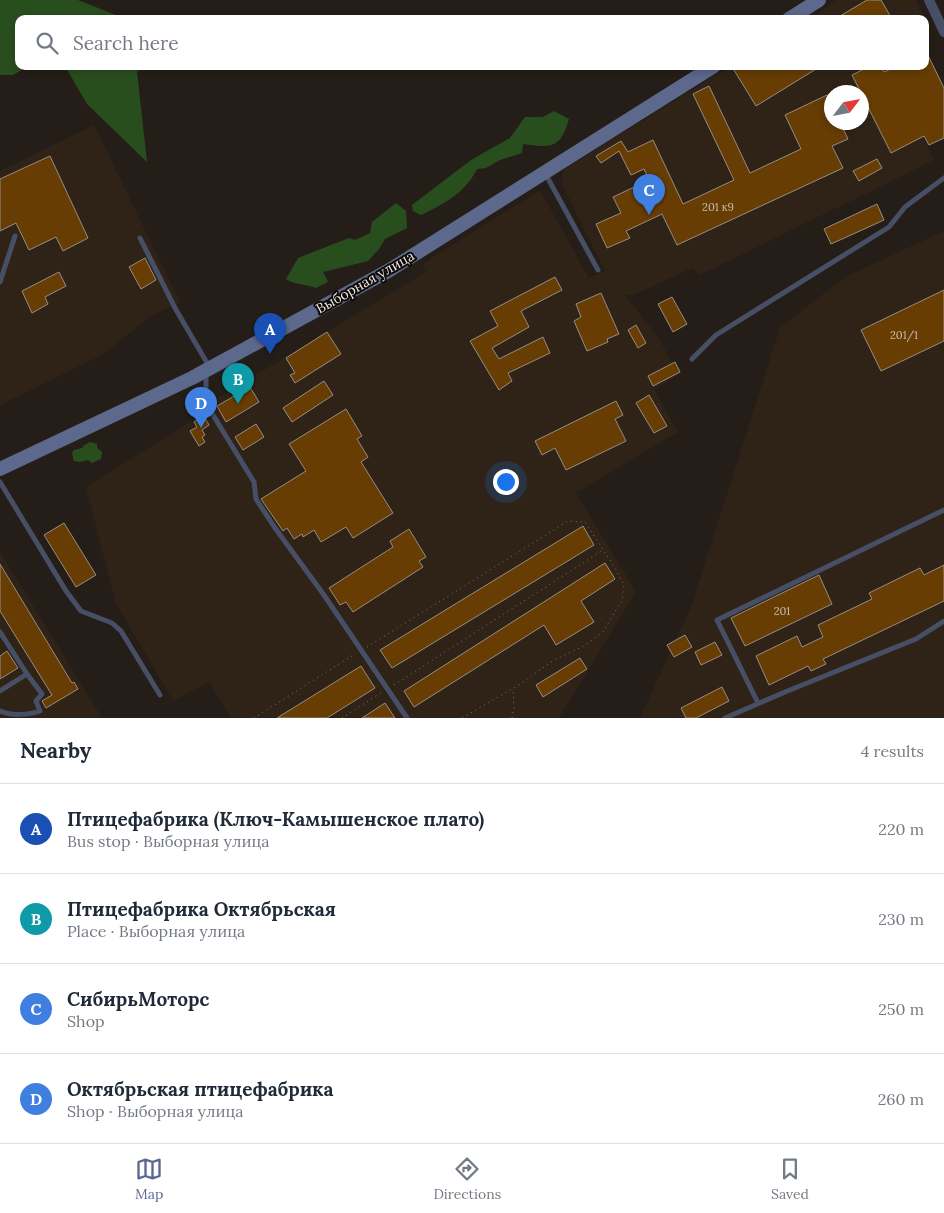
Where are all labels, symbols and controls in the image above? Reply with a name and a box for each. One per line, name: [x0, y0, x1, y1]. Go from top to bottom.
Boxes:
search box: [15, 15, 929, 70]
icon: search: [33, 29, 61, 57]
text: Search here: [73, 31, 179, 55]
north arrow: [824, 85, 869, 130]
pin: C: [633, 174, 665, 215]
house number: 201 к9: [702, 200, 734, 214]
street label: Выборная улица: [313, 247, 417, 317]
pin: A: [254, 313, 286, 354]
house number: 201/1: [890, 328, 918, 343]
pin: B: [222, 363, 254, 404]
pin: D: [185, 387, 217, 428]
your location: [493, 469, 519, 495]
house number: 201: [774, 604, 790, 618]
text: Nearby: [20, 737, 91, 764]
text: 4 results: [861, 741, 924, 761]
text: Птицефабрика (Ключ-Камышенское плато): [67, 807, 484, 831]
text: A: [31, 819, 41, 839]
text: 220 m: [878, 819, 924, 839]
text: Bus stop · Выборная улица: [67, 831, 270, 851]
text: Птицефабрика Октябрьская: [67, 897, 336, 921]
text: B: [31, 909, 41, 929]
text: 230 m: [878, 909, 924, 929]
text: Place · Выборная улица: [67, 921, 245, 941]
text: СибирьМоторс: [67, 987, 209, 1011]
text: C: [30, 999, 42, 1019]
text: 250 m: [878, 999, 924, 1019]
text: Shop: [67, 1011, 105, 1031]
text: Октябрьская птицефабрика: [67, 1077, 333, 1101]
text: D: [30, 1089, 42, 1109]
text: 260 m: [878, 1089, 924, 1109]
text: Shop · Выборная улица: [67, 1101, 244, 1121]
tab: Map: [135, 1155, 163, 1203]
tab: Directions: [433, 1155, 501, 1203]
tab: Saved: [771, 1155, 809, 1203]

